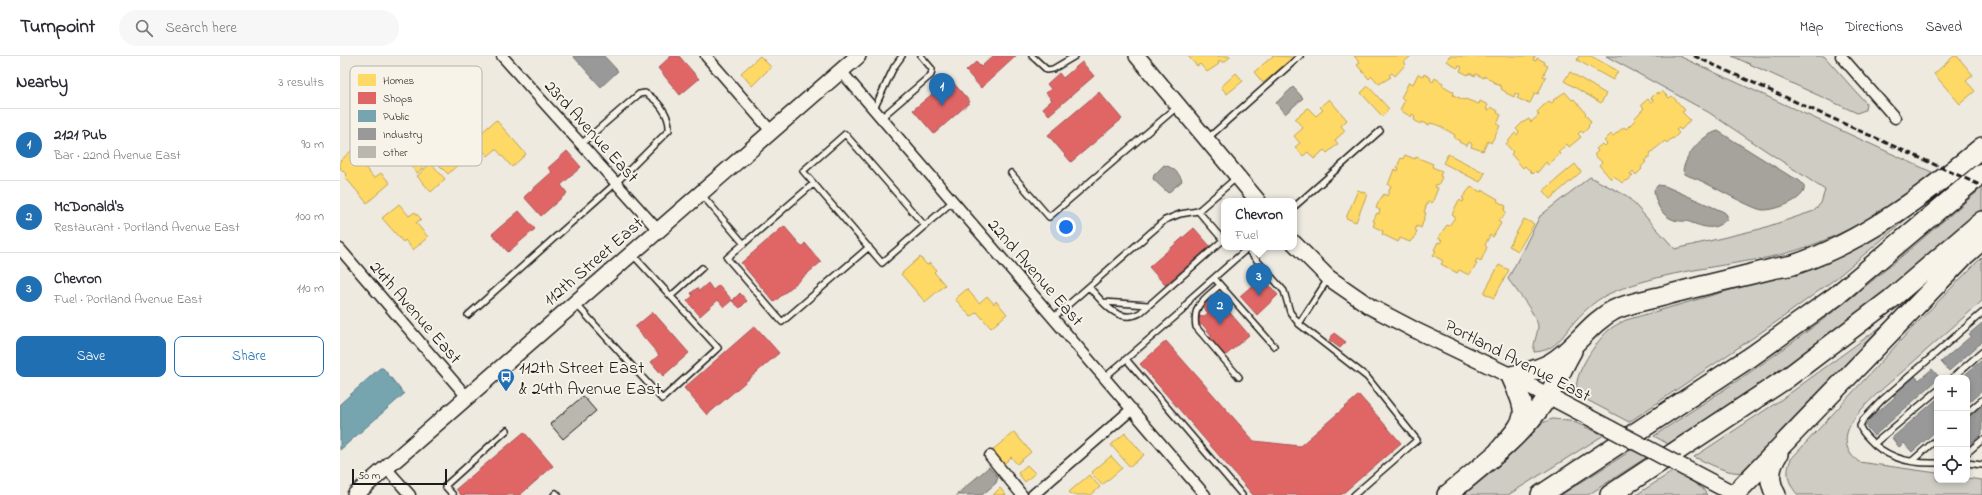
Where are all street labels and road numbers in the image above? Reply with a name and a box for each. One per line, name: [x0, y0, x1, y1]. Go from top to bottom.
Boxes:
street label: 23rd Avenue East: [537, 75, 644, 190]
street label: 112th Street East: [539, 212, 650, 313]
street label: 22nd Avenue East: [980, 214, 1089, 333]
street label: 24th Avenue East: [362, 256, 467, 371]
street label: Portland Avenue East: [1440, 314, 1595, 410]

